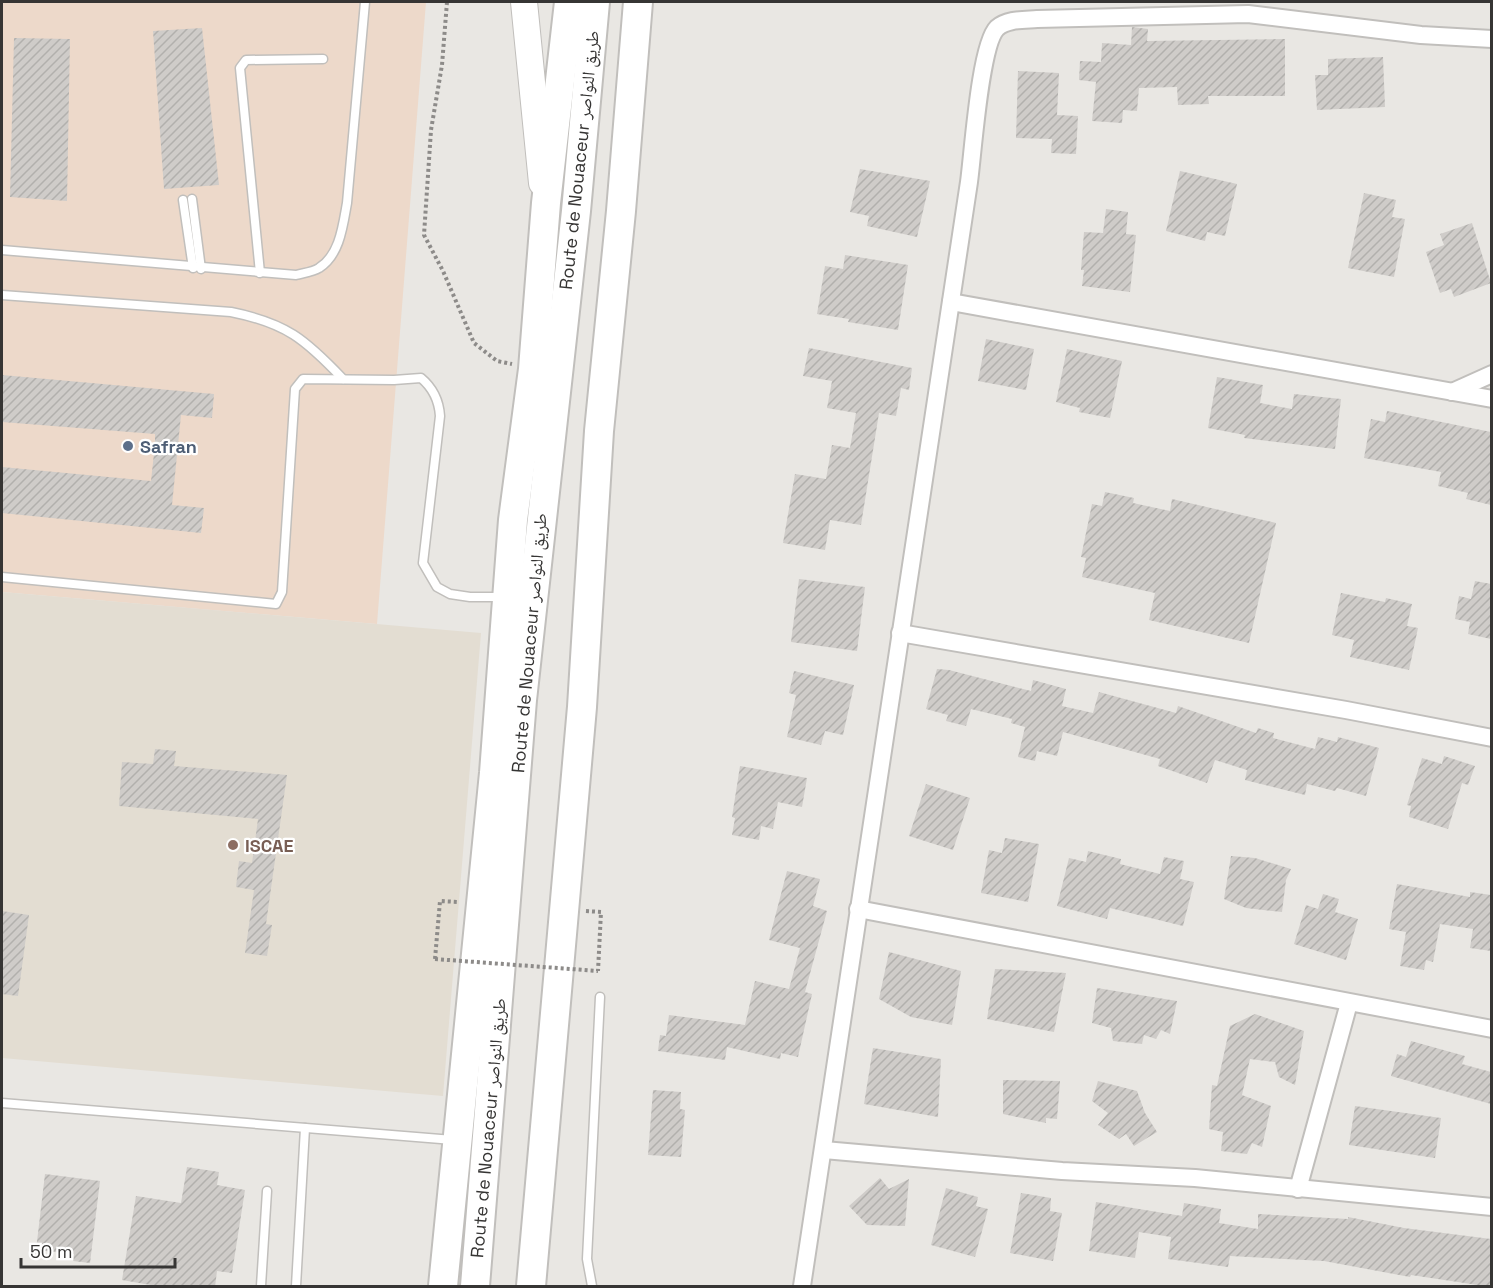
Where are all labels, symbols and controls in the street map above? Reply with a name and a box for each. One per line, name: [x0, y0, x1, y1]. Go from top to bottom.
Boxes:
street label: Route de Nouaceur طريق النواصر: [554, 29, 604, 291]
place label: Safran: [140, 435, 197, 458]
marker: Safran: [121, 439, 135, 453]
street label: Route de Nouaceur طريق النواصر: [506, 512, 552, 774]
place label: ISCAE: [245, 834, 294, 857]
marker: ISCAE: [226, 838, 240, 852]
street label: Route de Nouaceur طريق النواصر: [465, 997, 511, 1259]
scale bar: [21, 1231, 176, 1269]
text: 50 m: [30, 1240, 72, 1263]

